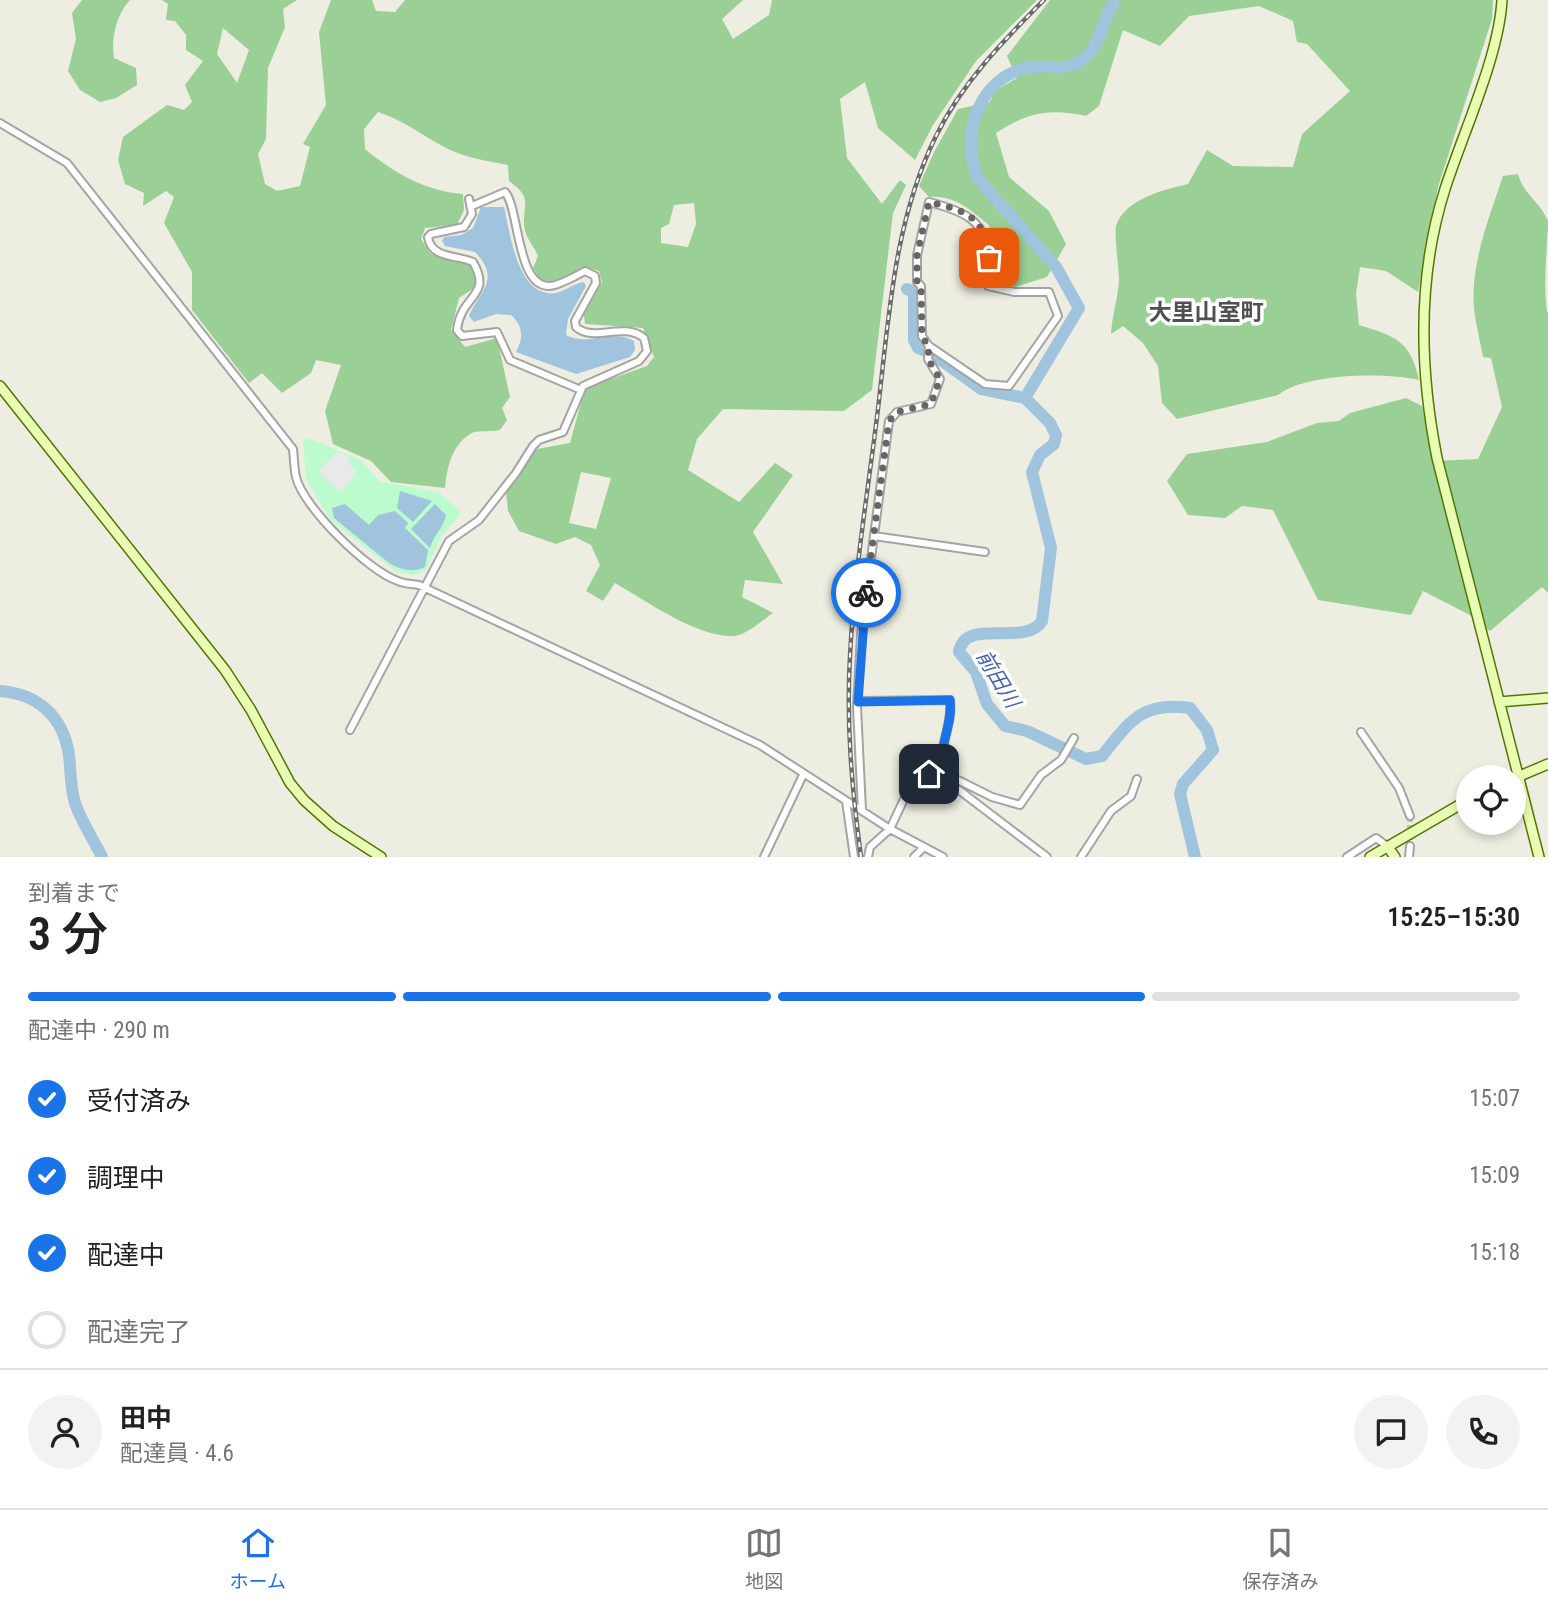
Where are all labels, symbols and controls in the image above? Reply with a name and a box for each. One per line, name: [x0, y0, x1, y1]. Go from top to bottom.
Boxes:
pin: [959, 228, 1019, 288]
icon: bag: [970, 239, 1008, 277]
district label: 大里山室町: [1149, 299, 1264, 326]
courier: [831, 558, 901, 628]
icon: bike: [847, 574, 885, 612]
water label: 前田川: [971, 646, 1026, 714]
pin: [899, 744, 959, 804]
icon: home: [910, 755, 948, 793]
map controls: [1456, 765, 1526, 835]
button: locate: [1456, 765, 1526, 835]
text: 到着まで: [28, 880, 120, 907]
text: 15:25–15:30: [1387, 902, 1520, 932]
text: 3 分: [28, 907, 108, 961]
text: 配達中 · 290 m: [28, 1017, 170, 1044]
icon: check: [28, 1080, 66, 1118]
text: 15:07: [1469, 1085, 1520, 1112]
text: 受付済み: [87, 1086, 191, 1116]
icon: check: [28, 1157, 66, 1195]
text: 15:09: [1469, 1162, 1520, 1189]
text: 調理中: [87, 1163, 165, 1193]
icon: check: [28, 1234, 66, 1272]
text: 15:18: [1469, 1239, 1520, 1266]
text: 配達中: [87, 1240, 165, 1270]
text: 配達完了: [87, 1317, 191, 1347]
button: person: [28, 1395, 102, 1469]
button: chat: [1354, 1395, 1428, 1469]
button: phone: [1446, 1395, 1520, 1469]
text: 田中: [120, 1403, 172, 1433]
text: 配達員 · 4.6: [120, 1440, 234, 1467]
tab: ホーム: [230, 1524, 286, 1593]
tab: 地図: [745, 1524, 783, 1593]
tab: 保存済み: [1242, 1524, 1318, 1593]

